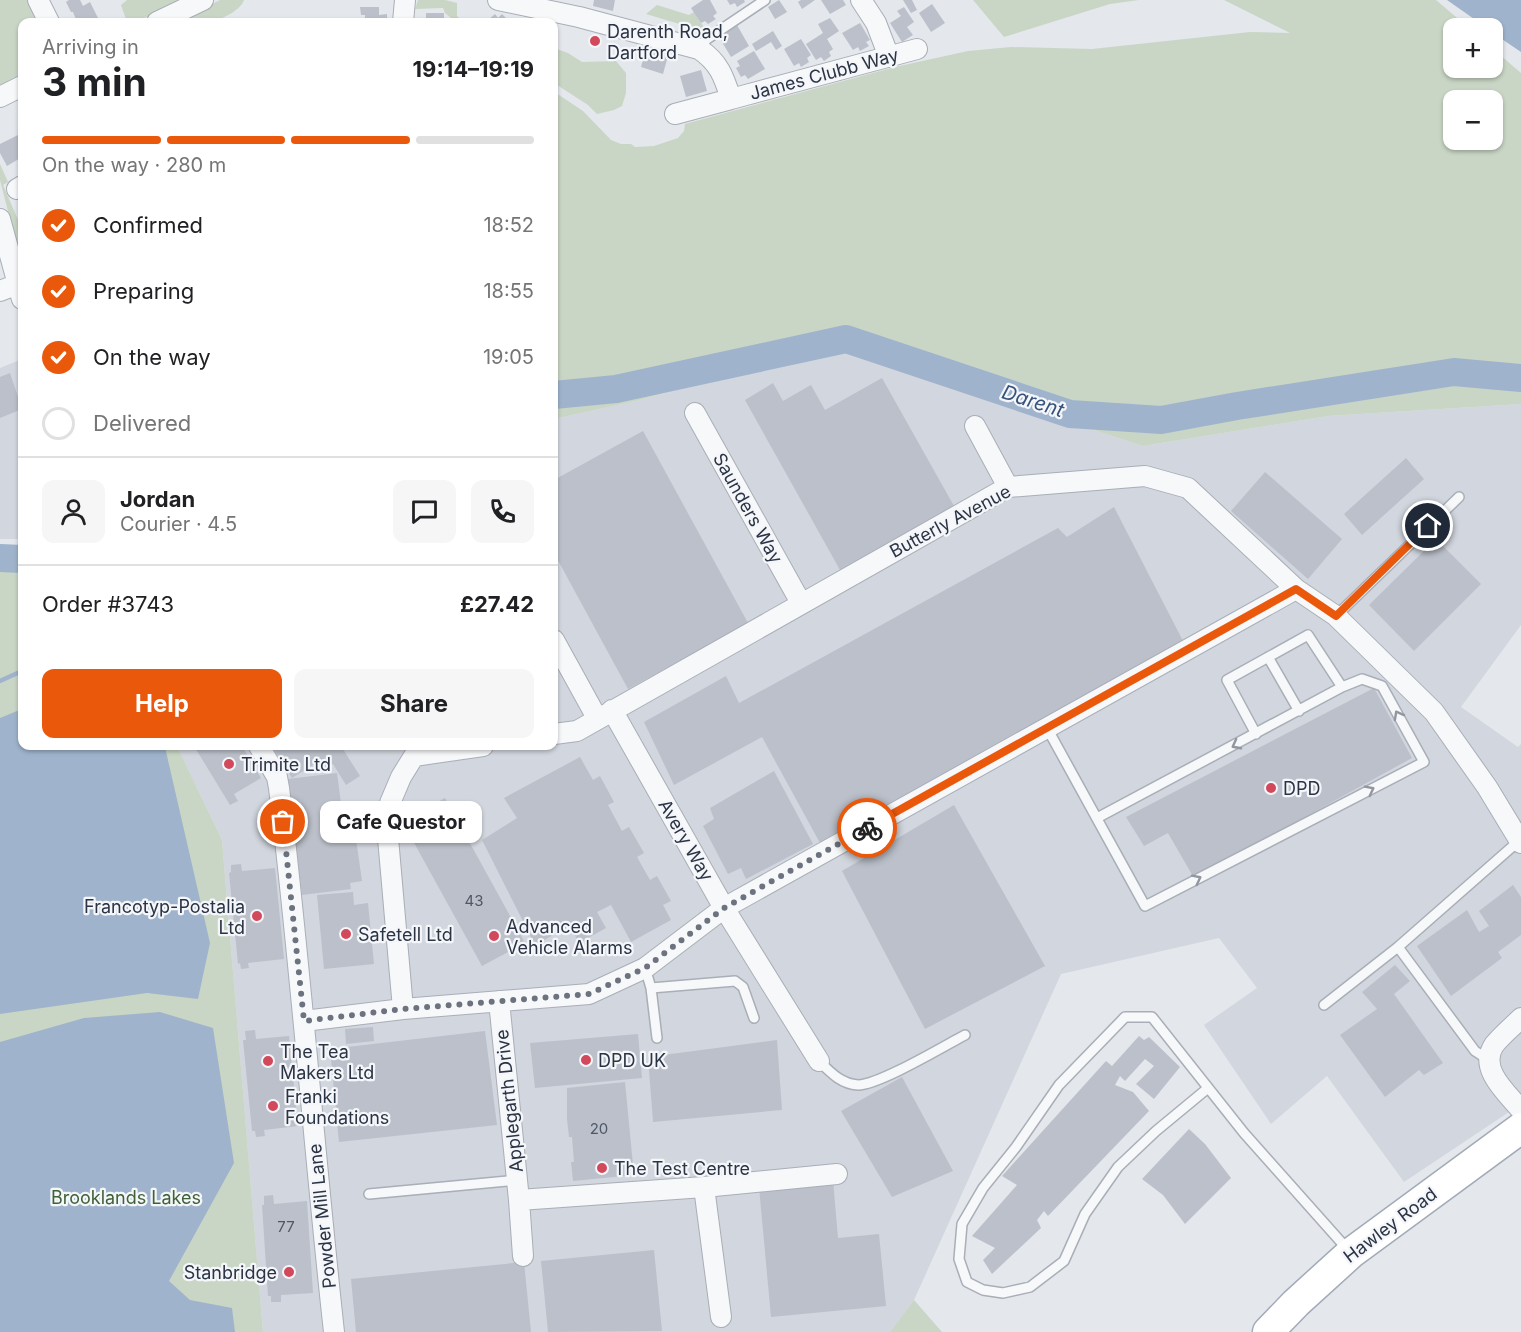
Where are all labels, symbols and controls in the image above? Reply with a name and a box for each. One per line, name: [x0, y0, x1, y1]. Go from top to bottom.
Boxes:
map controls: [1443, 18, 1503, 150]
button: +: [1443, 18, 1503, 78]
place label: Darenth Road, Dartford: [607, 21, 728, 63]
marker: Darenth Road, Dartford: [588, 34, 602, 48]
text: Arriving in: [42, 35, 139, 59]
street label: James Clubb Way: [747, 44, 901, 104]
text: 19:14–19:19: [413, 56, 534, 82]
text: 3 min: [42, 58, 147, 105]
button: −: [1443, 90, 1503, 150]
text: On the way · 280 m: [42, 153, 226, 177]
icon: check: [42, 209, 75, 242]
text: Confirmed: [93, 212, 203, 238]
text: 18:52: [483, 213, 534, 237]
icon: check: [42, 275, 75, 308]
text: Preparing: [93, 278, 194, 304]
text: 18:55: [483, 279, 534, 303]
icon: check: [42, 341, 75, 374]
text: On the way: [93, 344, 211, 370]
text: 19:05: [483, 345, 534, 369]
water label: Darent: [999, 380, 1067, 422]
text: Delivered: [93, 410, 191, 436]
street label: Saunders Way: [709, 449, 787, 567]
button: person: [42, 480, 105, 543]
button: chat: [393, 480, 456, 543]
button: phone: [471, 480, 534, 543]
street label: Butterly Avenue: [886, 480, 1014, 562]
text: Jordan: [120, 486, 195, 512]
pin: [1402, 500, 1453, 551]
icon: home: [1411, 509, 1444, 542]
text: Courier · 4.5: [120, 512, 237, 536]
text: Order #3743: [42, 591, 174, 617]
text: £27.42: [460, 591, 534, 617]
button: Help: [42, 669, 282, 738]
button: Share: [294, 669, 534, 738]
one-way arrow: [1394, 711, 1405, 721]
one-way arrow: [1232, 738, 1243, 749]
place label: Trimite Ltd: [241, 754, 331, 775]
marker: Trimite Ltd: [222, 757, 236, 771]
place label: DPD: [1283, 778, 1320, 799]
marker: DPD: [1264, 781, 1278, 795]
one-way arrow: [1364, 786, 1375, 797]
pin: [257, 796, 308, 847]
street label: Avery Way: [654, 796, 718, 884]
courier: [837, 798, 897, 858]
callout: Cafe Questor: [319, 801, 481, 843]
icon: bag: [266, 805, 299, 838]
text: Cafe Questor: [336, 810, 466, 834]
icon: bike: [851, 812, 884, 845]
one-way arrow: [1191, 875, 1202, 887]
house number: 43: [465, 891, 483, 910]
place label: Francotyp-Postalia Ltd: [84, 896, 245, 938]
marker: Francotyp-Postalia Ltd: [250, 909, 264, 923]
place label: Advanced Vehicle Alarms: [506, 916, 632, 958]
place label: Safetell Ltd: [358, 924, 453, 945]
marker: Safetell Ltd: [339, 927, 353, 941]
marker: Advanced Vehicle Alarms: [487, 929, 501, 943]
street label: Applegarth Drive: [491, 1028, 527, 1174]
place label: The Tea Makers Ltd: [280, 1041, 374, 1083]
place label: DPD UK: [598, 1050, 666, 1071]
marker: DPD UK: [579, 1053, 593, 1067]
marker: The Tea Makers Ltd: [261, 1054, 275, 1068]
place label: Franki Foundations: [285, 1086, 389, 1128]
marker: Franki Foundations: [266, 1099, 280, 1113]
house number: 20: [590, 1119, 608, 1138]
street label: Powder Mill Lane: [304, 1143, 340, 1289]
place label: The Test Centre: [614, 1158, 750, 1179]
marker: The Test Centre: [595, 1161, 609, 1175]
street label: Hawley Road: [1339, 1183, 1441, 1267]
park label: Brooklands Lakes: [51, 1187, 201, 1208]
house number: 77: [277, 1217, 295, 1236]
place label: Stanbridge: [184, 1262, 277, 1283]
marker: Stanbridge: [282, 1265, 296, 1279]

